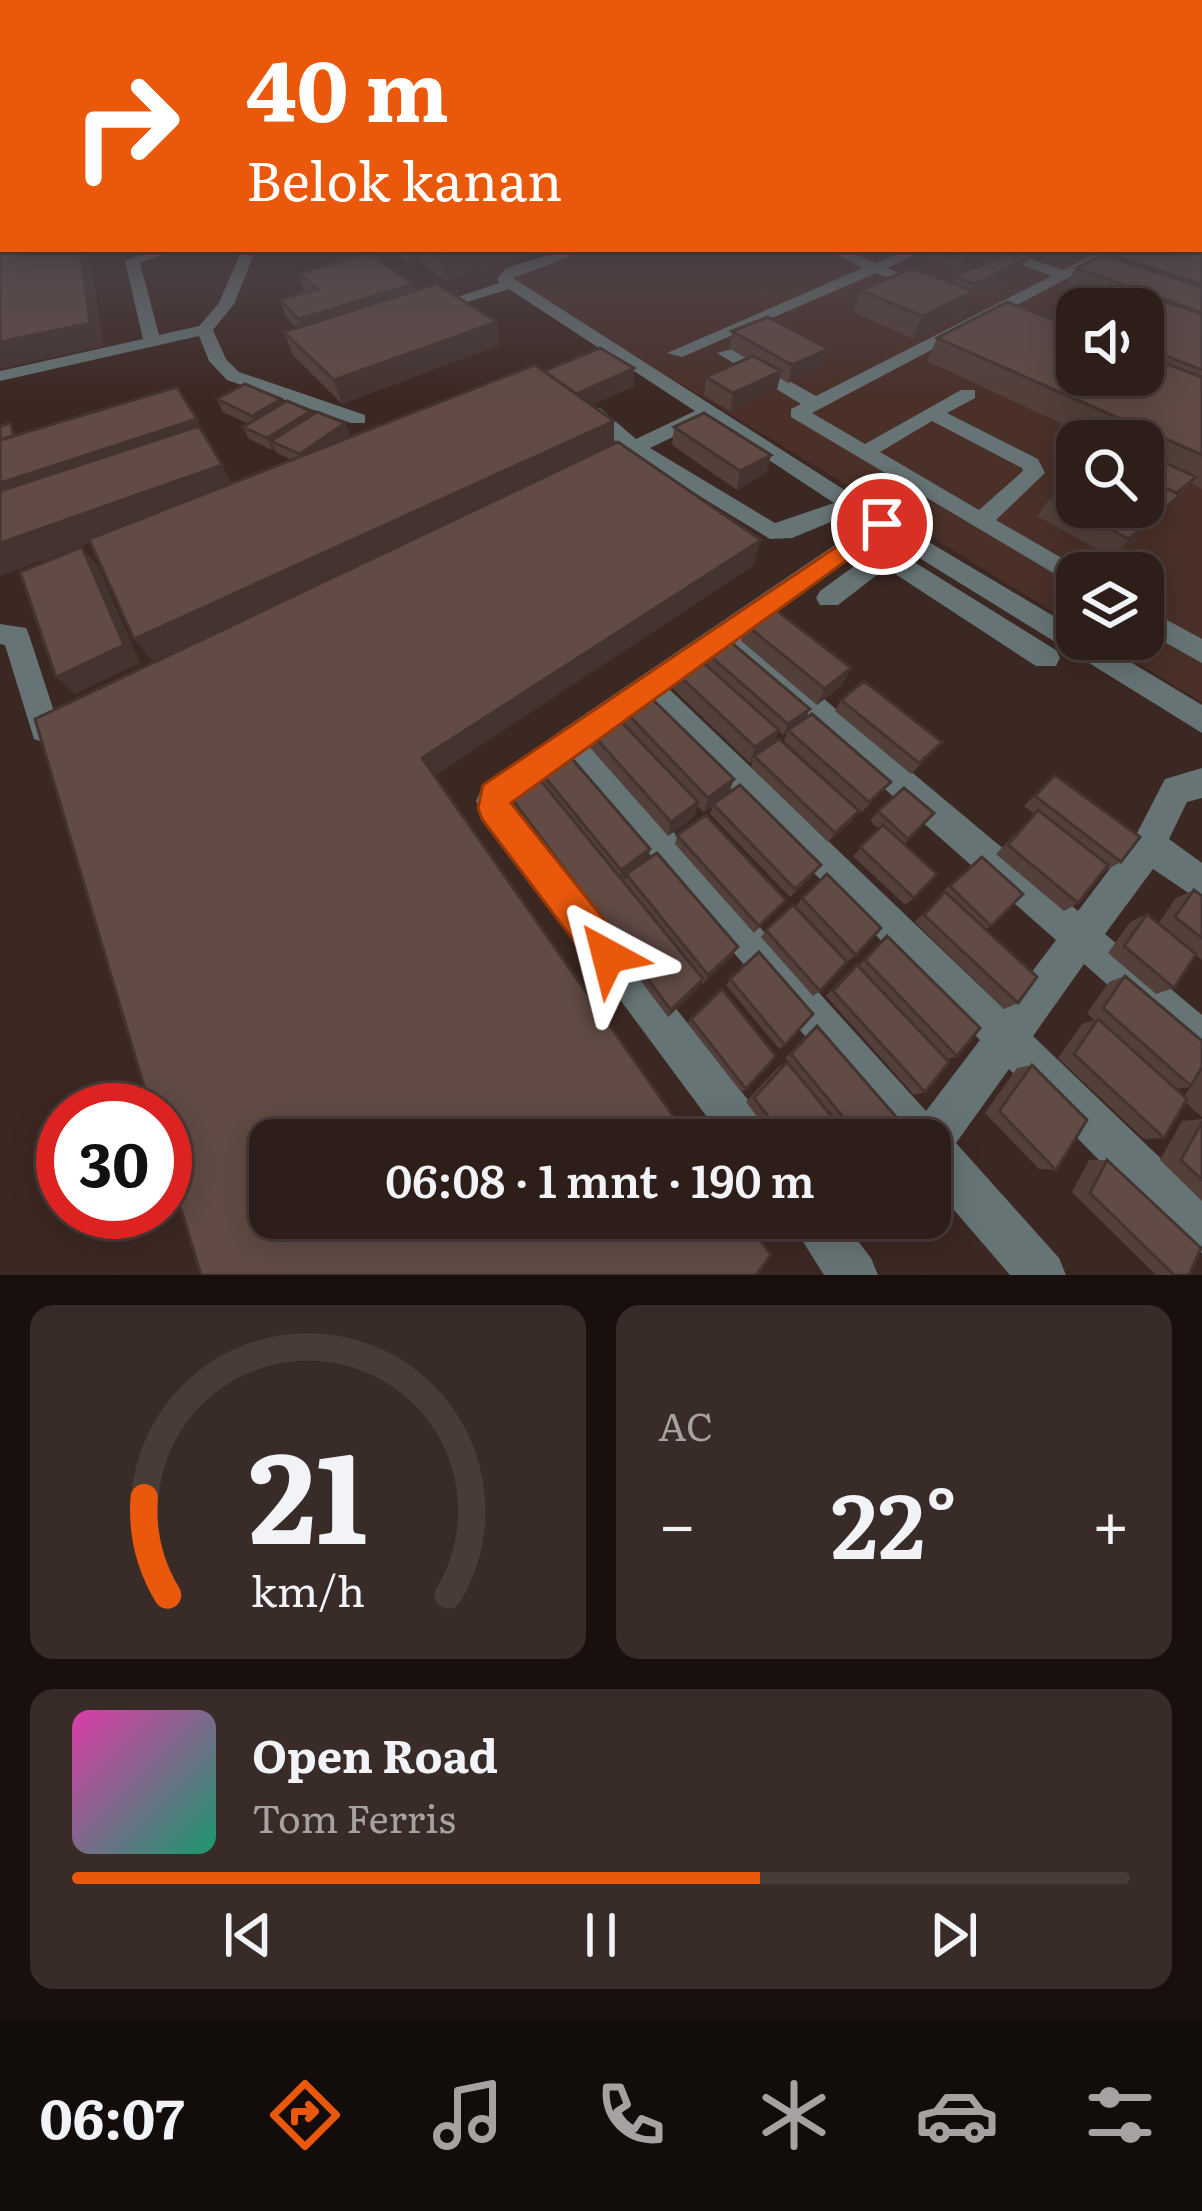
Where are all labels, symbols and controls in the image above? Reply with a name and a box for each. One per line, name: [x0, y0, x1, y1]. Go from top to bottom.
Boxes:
text: 40 m: [246, 23, 449, 148]
icon: right: [48, 48, 204, 204]
text: Belok kanan: [246, 137, 562, 218]
map controls: [1056, 288, 1164, 660]
button: sound: [1056, 288, 1164, 396]
button: search: [1056, 420, 1164, 528]
pin: [831, 473, 933, 575]
icon: arrive: [849, 491, 915, 557]
button: layers: [1056, 552, 1164, 660]
position arrow: [545, 893, 671, 1019]
speed limit sign: 30: [36, 1083, 192, 1239]
text: 06:08 · 1 mnt · 190 m: [385, 1145, 815, 1212]
text: AC: [658, 1395, 713, 1453]
text: 21: [249, 1397, 367, 1582]
text: 22°: [831, 1453, 957, 1587]
text: −: [658, 1471, 696, 1569]
text: +: [1092, 1471, 1130, 1569]
text: km/h: [251, 1557, 365, 1620]
text: Open Road: [252, 1720, 498, 1787]
text: Tom Ferris: [252, 1787, 456, 1845]
icon: previous: [215, 1902, 281, 1968]
icon: pause: [568, 1902, 634, 1968]
icon: next: [921, 1902, 987, 1968]
icon: directions: [263, 2073, 347, 2157]
icon: music: [426, 2073, 510, 2157]
icon: phone: [589, 2073, 673, 2157]
icon: climate: [752, 2073, 836, 2157]
icon: car: [915, 2073, 999, 2157]
icon: filters: [1078, 2073, 1162, 2157]
text: 06:07: [40, 2075, 184, 2156]

